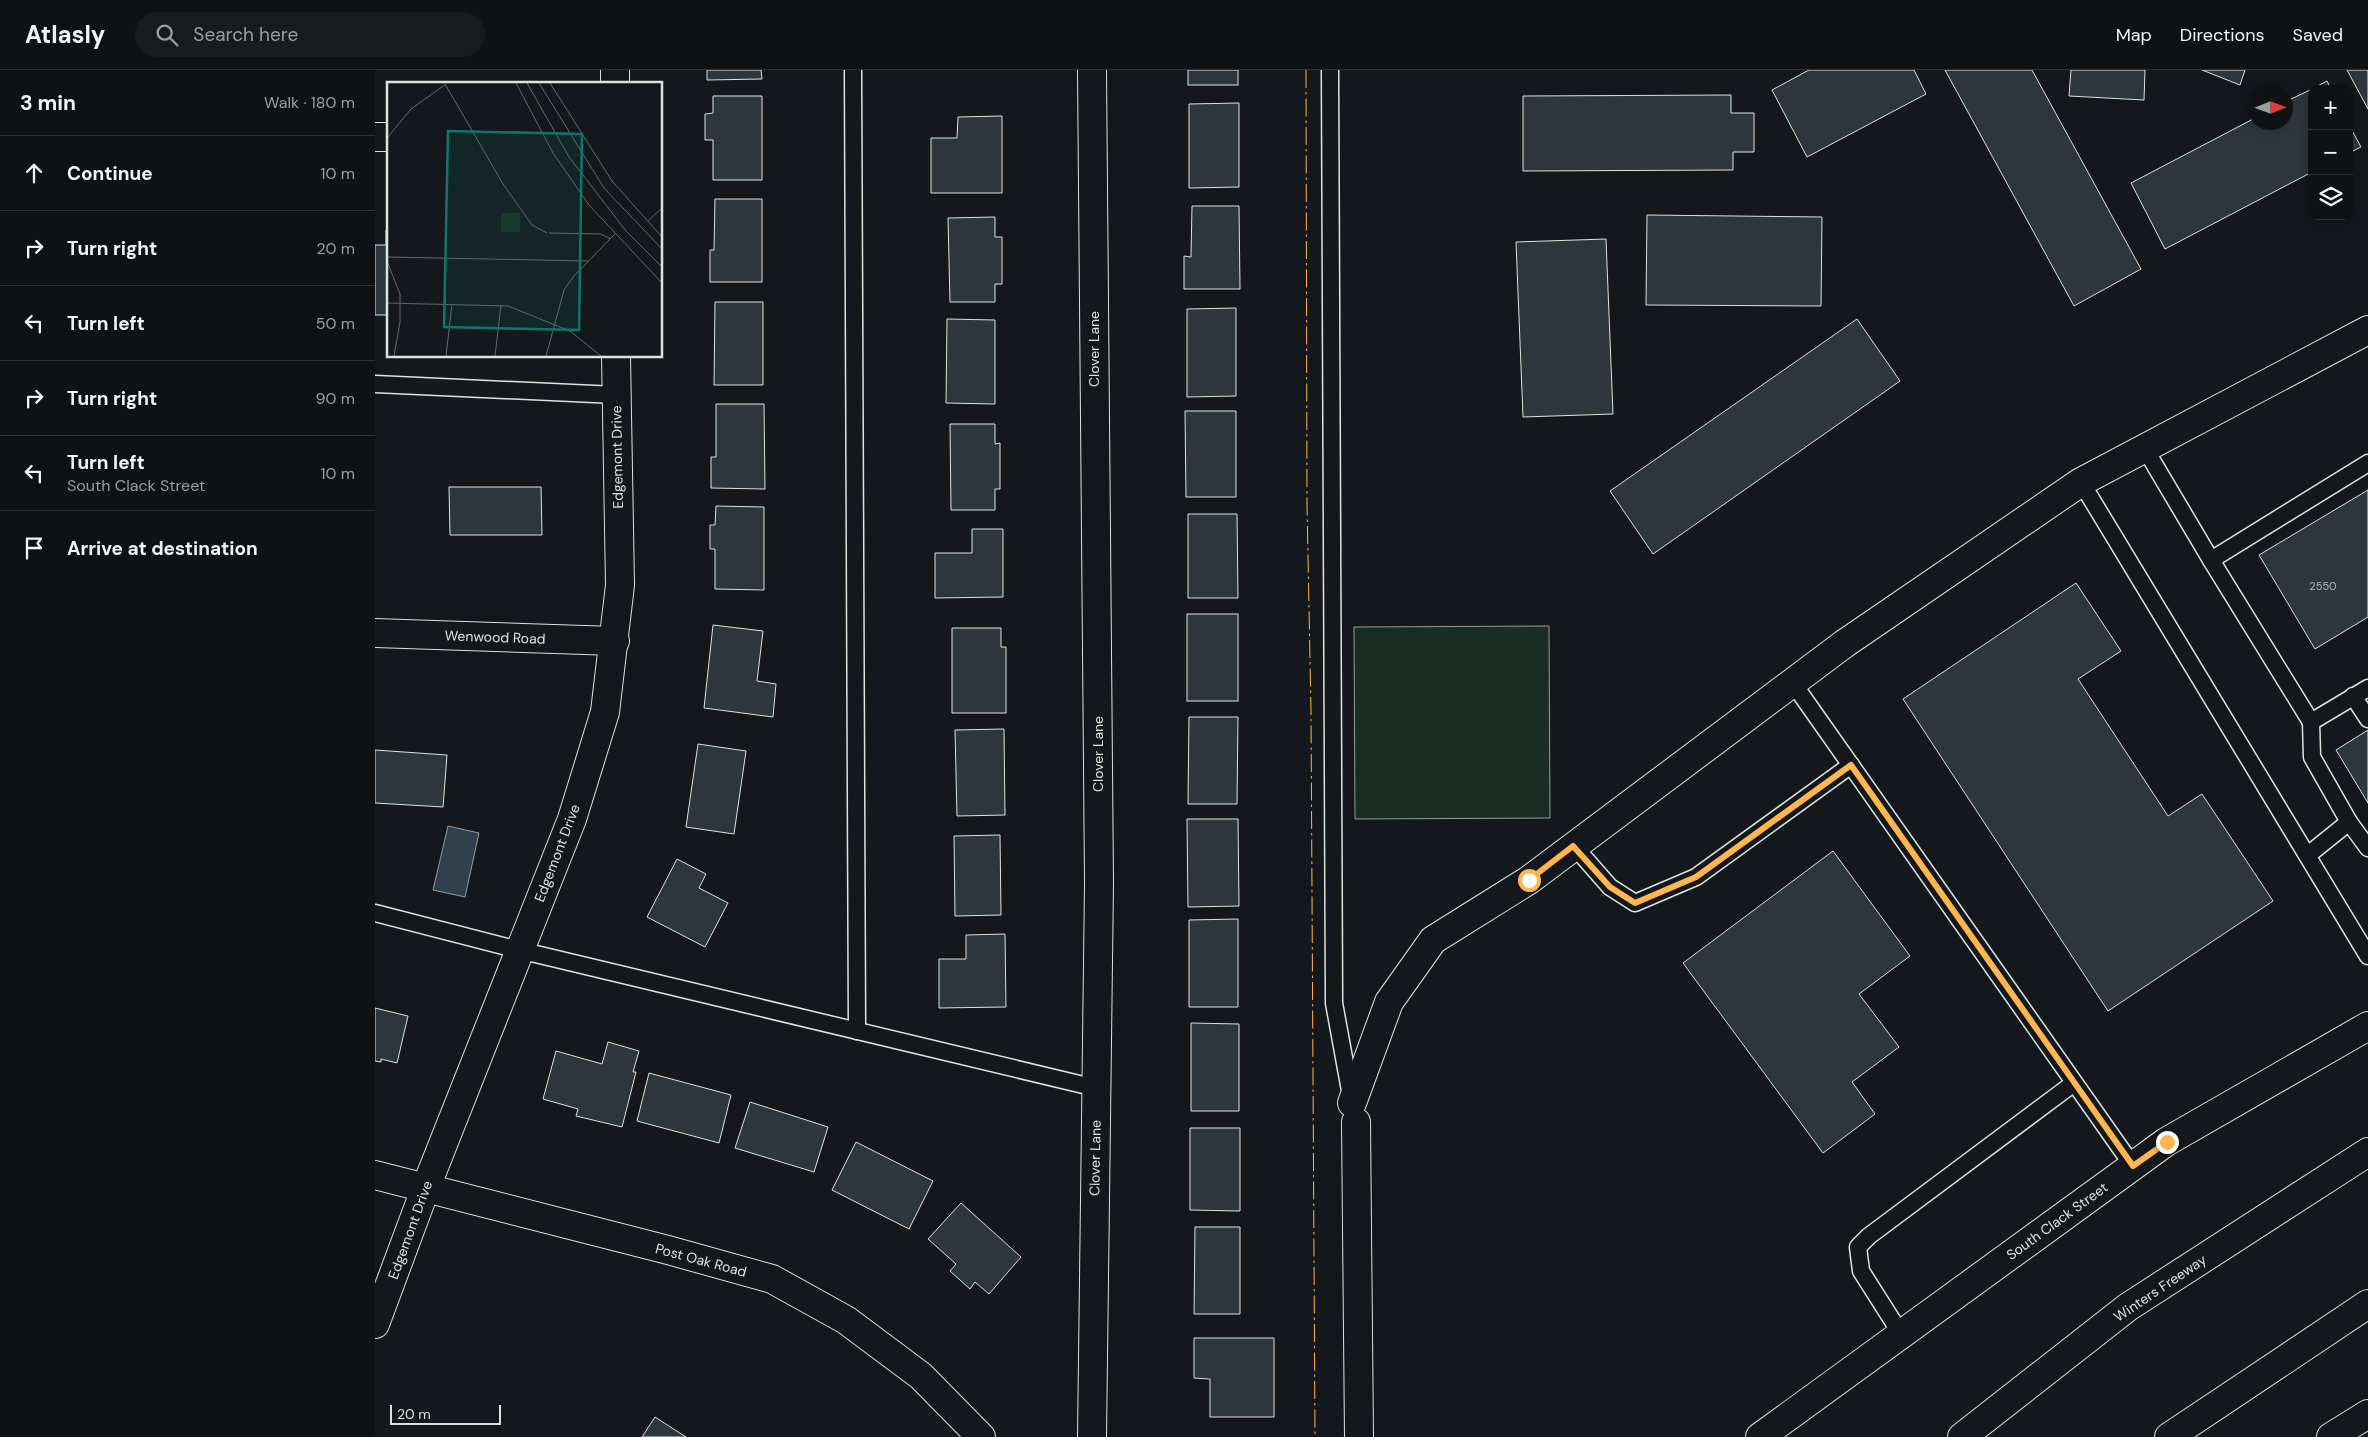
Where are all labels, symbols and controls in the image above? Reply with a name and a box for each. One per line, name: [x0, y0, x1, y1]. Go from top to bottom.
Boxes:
search box: [135, 12, 485, 57]
text: Atlasly: [25, 19, 105, 50]
icon: search: [153, 21, 181, 49]
text: Search here: [193, 22, 298, 47]
text: Map: [2116, 23, 2152, 47]
text: Directions: [2180, 23, 2265, 47]
text: Saved: [2293, 23, 2343, 47]
inset map: [387, 82, 663, 358]
north arrow: [2248, 85, 2293, 130]
map controls: [2308, 85, 2353, 220]
button: +: [2308, 85, 2353, 130]
text: 3 min: [20, 89, 76, 117]
text: Walk · 180 m: [264, 92, 355, 113]
button: −: [2308, 130, 2353, 175]
icon: ahead: [20, 159, 48, 187]
text: Continue: [67, 161, 153, 186]
text: 10 m: [321, 163, 355, 184]
button: layers: [2308, 175, 2353, 220]
icon: right: [20, 234, 48, 262]
text: Turn right: [67, 236, 157, 261]
text: 20 m: [316, 238, 355, 259]
icon: left: [20, 309, 48, 337]
text: Turn left: [67, 311, 145, 336]
street label: Clover Lane: [1085, 311, 1103, 387]
text: 50 m: [316, 313, 355, 334]
icon: right: [20, 384, 48, 412]
text: Turn right: [67, 386, 157, 411]
text: 90 m: [315, 388, 355, 409]
street label: Edgemont Drive: [607, 405, 627, 509]
text: Turn left: [67, 450, 145, 475]
icon: left: [20, 459, 48, 487]
text: 10 m: [321, 463, 355, 484]
text: South Clack Street: [67, 475, 205, 496]
icon: arrive: [20, 534, 48, 562]
text: Arrive at destination: [67, 536, 258, 561]
house number: 2550: [2309, 579, 2337, 593]
street label: Wenwood Road: [444, 626, 546, 648]
street label: Clover Lane: [1089, 716, 1107, 792]
street label: Edgemont Drive: [530, 801, 584, 904]
route start: [1518, 869, 1541, 892]
street label: Clover Lane: [1085, 1120, 1105, 1196]
route end: [2156, 1131, 2179, 1154]
street label: Edgemont Drive: [384, 1178, 436, 1282]
street label: South Clack Street: [2003, 1178, 2111, 1264]
street label: Post Oak Road: [653, 1239, 749, 1281]
street label: Winters Freeway: [2110, 1250, 2210, 1326]
scale bar: [390, 1402, 501, 1425]
text: 20 m: [397, 1405, 431, 1423]

